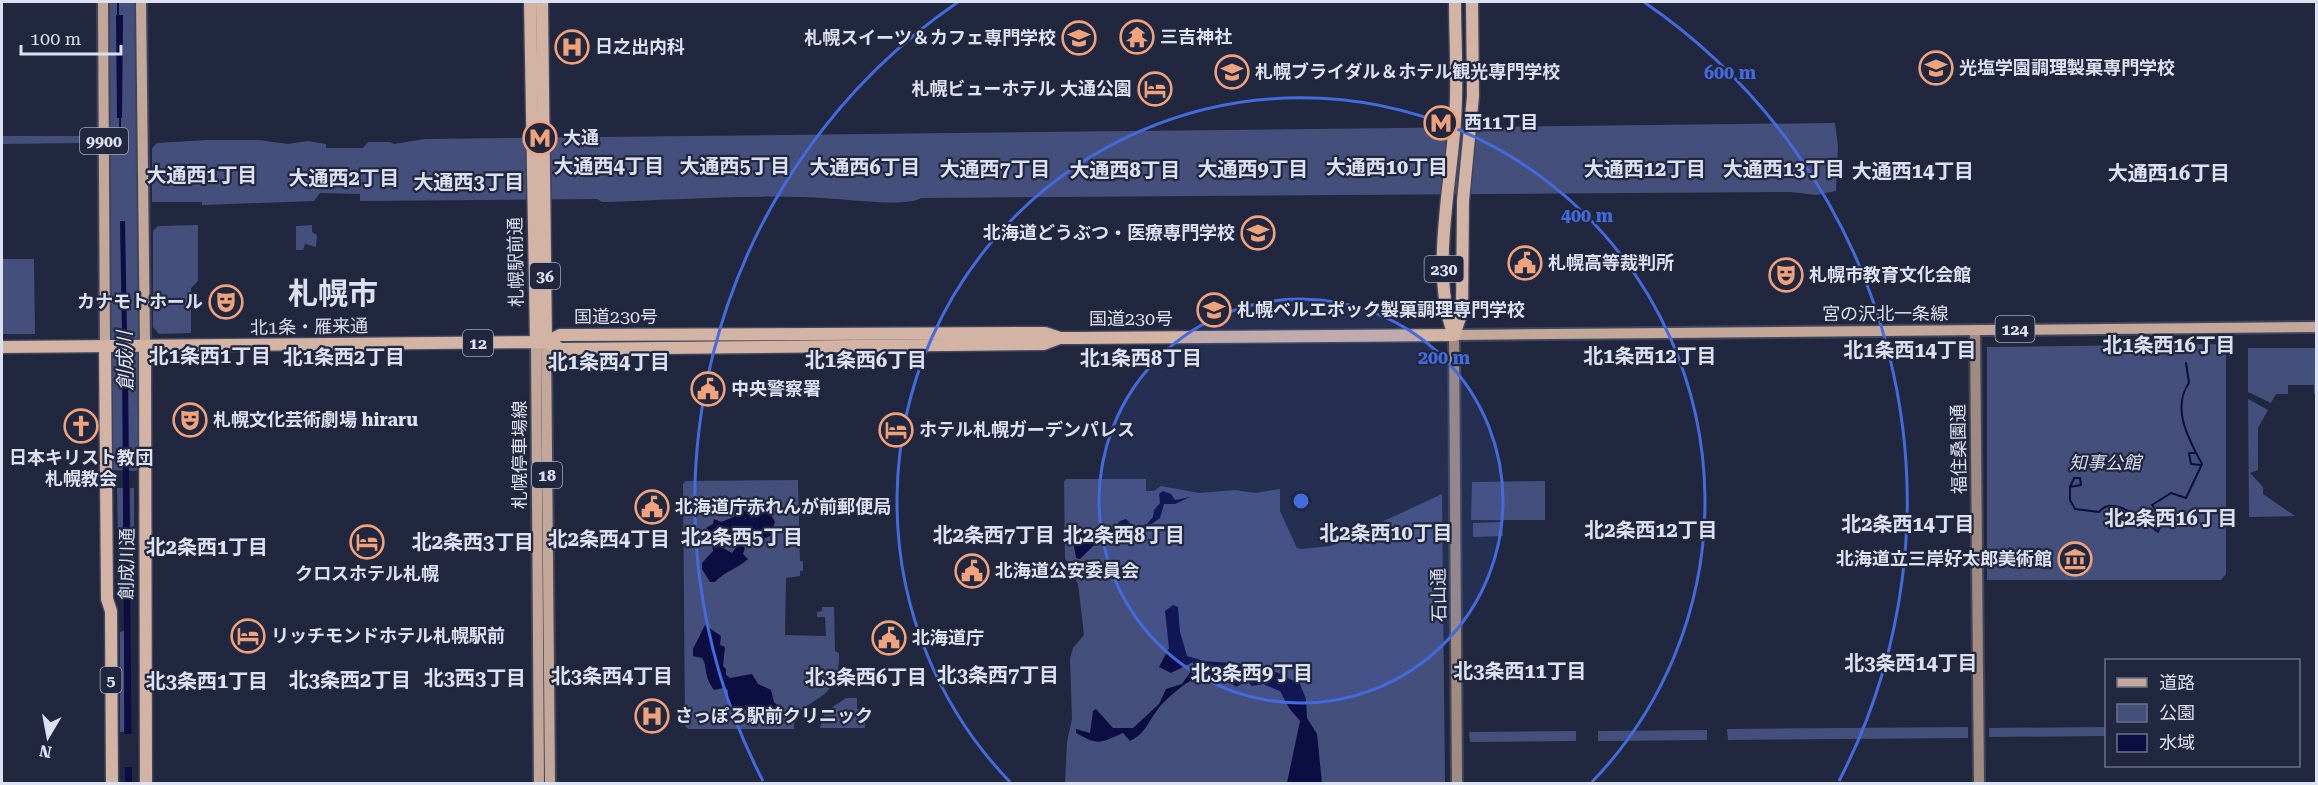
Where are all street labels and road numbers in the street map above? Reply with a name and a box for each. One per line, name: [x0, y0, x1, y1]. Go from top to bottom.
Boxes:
road number: 9900: [80, 128, 128, 154]
street label: 札幌駅前通: [504, 217, 527, 307]
road number: 230: [1424, 256, 1464, 282]
road number: 36: [530, 263, 560, 289]
street label: 宮の沢北一条線: [1822, 303, 1948, 324]
street label: 国道230号: [574, 306, 658, 327]
street label: 国道230号: [1089, 308, 1173, 329]
street label: 北1条・雁来通: [250, 315, 368, 338]
road number: 124: [1996, 316, 2034, 342]
road number: 12: [463, 330, 493, 356]
street label: 札幌停車場線: [509, 401, 530, 509]
street label: 福住桑園通: [1947, 404, 1970, 494]
road number: 18: [532, 462, 562, 488]
street label: 創成川通: [115, 528, 138, 600]
street label: 石山通: [1428, 568, 1449, 622]
road number: 5: [100, 667, 122, 693]

